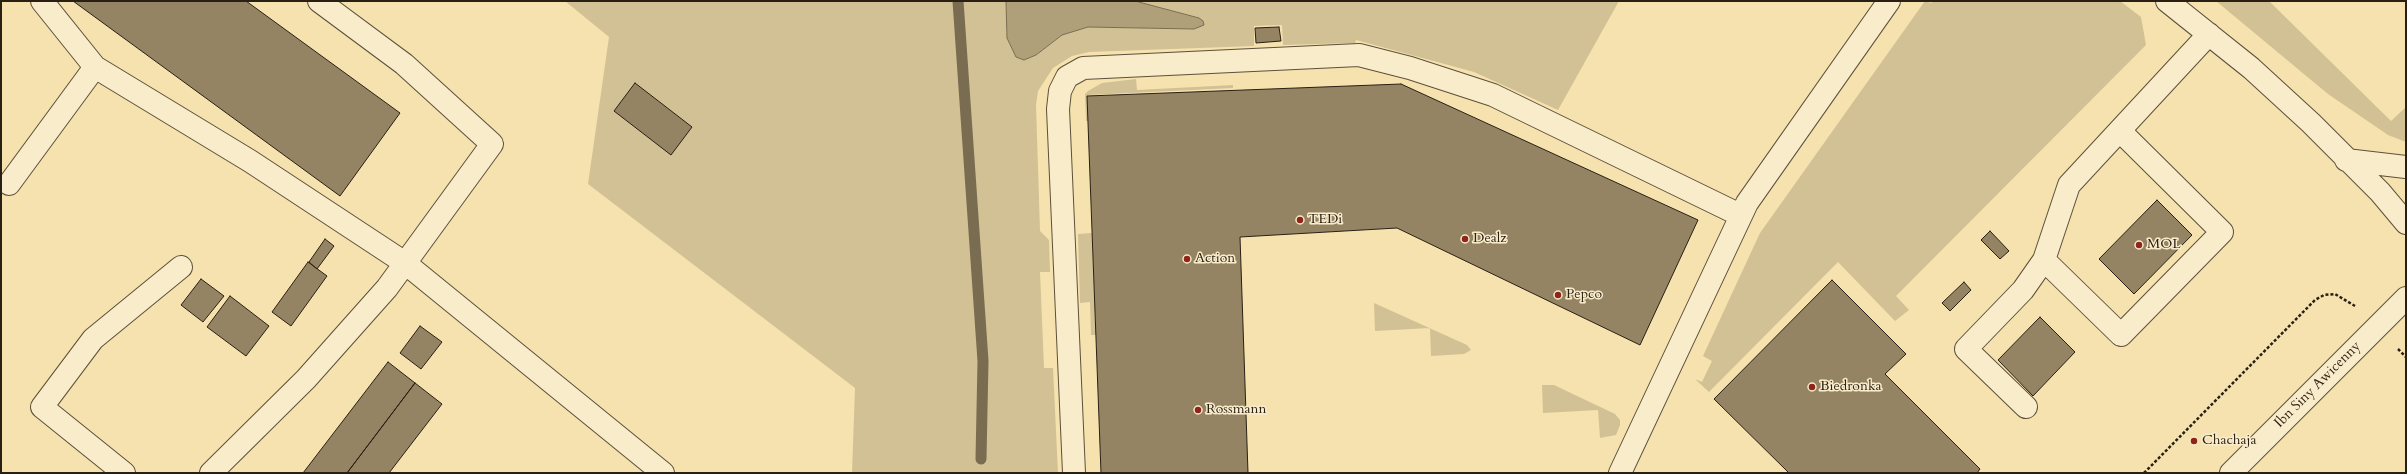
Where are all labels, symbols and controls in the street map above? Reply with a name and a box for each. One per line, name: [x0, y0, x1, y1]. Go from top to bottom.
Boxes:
place label: TEDi: [1308, 212, 1342, 228]
marker: TEDi: [1295, 215, 1305, 225]
place label: Dealz: [1473, 231, 1507, 247]
marker: Dealz: [1460, 234, 1470, 244]
place label: MOL: [2147, 237, 2181, 253]
marker: MOL: [2134, 240, 2144, 250]
place label: Action: [1195, 251, 1235, 267]
marker: Action: [1182, 254, 1192, 264]
place label: Pepco: [1566, 287, 1602, 303]
marker: Pepco: [1553, 290, 1563, 300]
street label: Ibn Siny Awicenny: [2271, 338, 2365, 432]
place label: Biedronka: [1820, 379, 1881, 395]
marker: Biedronka: [1807, 382, 1817, 392]
place label: Rossmann: [1206, 402, 1266, 418]
marker: Rossmann: [1193, 405, 1203, 415]
place label: Chachaja: [2202, 433, 2257, 449]
marker: Chachaja: [2189, 436, 2199, 446]

